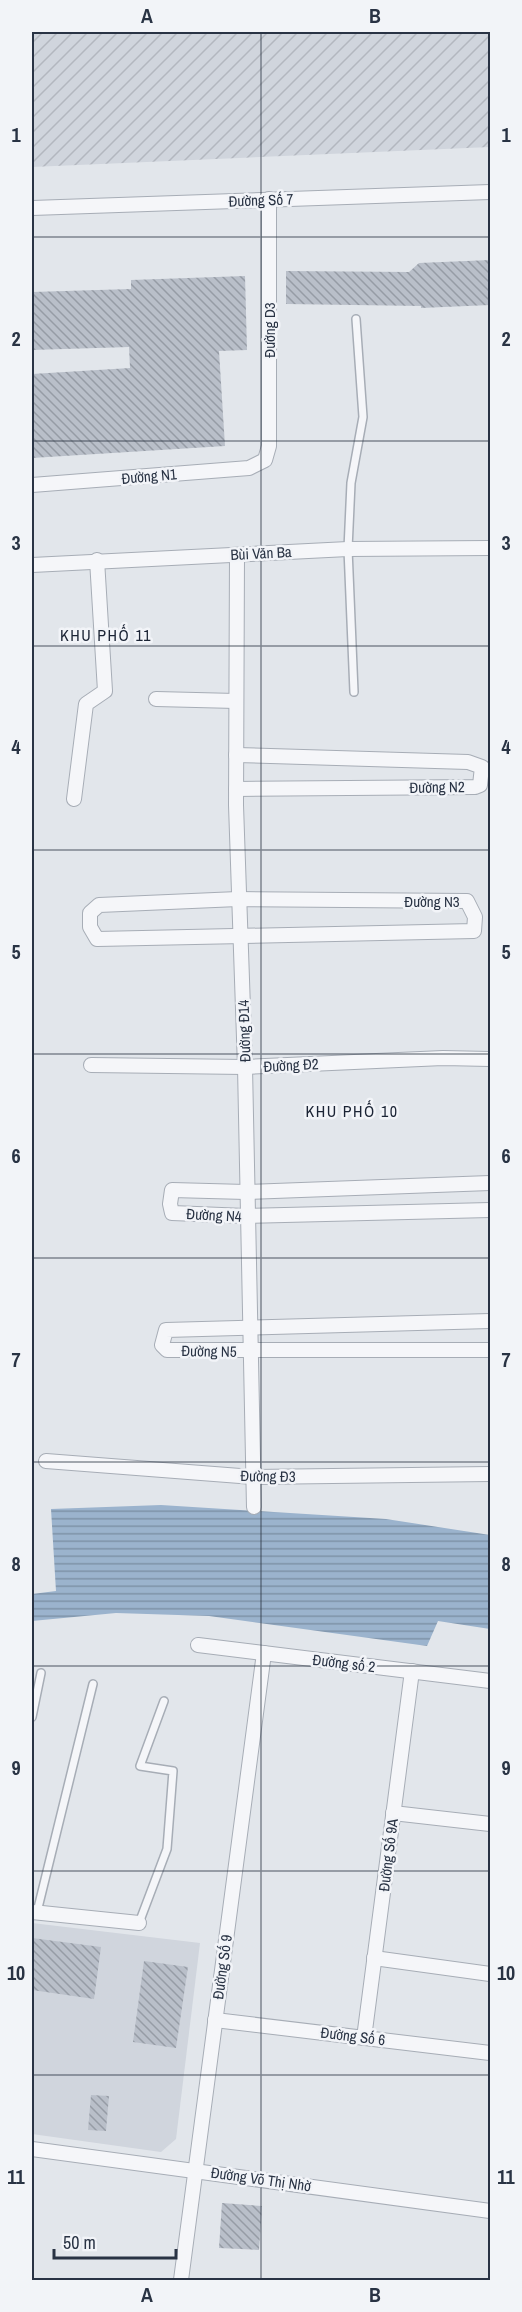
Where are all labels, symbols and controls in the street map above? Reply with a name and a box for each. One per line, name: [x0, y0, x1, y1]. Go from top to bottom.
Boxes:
text: A: [141, 2, 153, 29]
text: B: [369, 2, 381, 29]
text: 1: [11, 121, 21, 148]
text: 1: [501, 121, 511, 148]
street label: Đường Số 7: [228, 188, 294, 212]
street label: Đường D3: [259, 302, 280, 358]
text: 2: [11, 325, 21, 352]
text: 2: [501, 325, 511, 352]
street label: Đường N1: [120, 463, 178, 489]
text: 3: [11, 529, 21, 556]
text: 3: [501, 529, 511, 556]
street label: Bùi Văn Ba: [230, 541, 292, 565]
district label: KHU PHỐ 11: [60, 624, 152, 646]
text: 4: [11, 733, 21, 760]
text: 4: [501, 733, 511, 760]
street label: Đường N2: [409, 776, 465, 798]
street label: Đường N3: [404, 891, 460, 912]
text: 5: [11, 938, 21, 965]
text: 5: [501, 938, 511, 965]
street label: Đường Đ14: [232, 999, 256, 1062]
street label: Đường Đ2: [263, 1053, 319, 1077]
district label: KHU PHỐ 10: [305, 1100, 399, 1122]
text: 6: [11, 1142, 21, 1169]
text: 6: [501, 1142, 511, 1169]
street label: Đường N4: [186, 1203, 242, 1227]
street label: Đường N5: [181, 1340, 237, 1362]
text: 7: [11, 1346, 21, 1373]
text: 7: [501, 1346, 511, 1373]
street label: Đường Đ3: [240, 1465, 296, 1487]
text: 8: [11, 1550, 21, 1577]
text: 8: [501, 1550, 511, 1577]
street label: Đường số 2: [311, 1649, 377, 1677]
text: 9: [11, 1754, 21, 1781]
text: 9: [501, 1754, 511, 1781]
street label: Đường Số 9A: [373, 1817, 403, 1893]
street label: Đường Số 9: [207, 1933, 237, 2001]
text: 10: [7, 1959, 25, 1986]
text: 10: [497, 1959, 515, 1986]
street label: Đường Số 6: [319, 2022, 387, 2050]
street label: Đường Võ Thị Nhờ: [210, 2162, 313, 2196]
text: 11: [7, 2163, 26, 2190]
text: 11: [497, 2163, 516, 2190]
scale bar: [54, 2222, 176, 2260]
text: 50 m: [63, 2230, 96, 2255]
text: A: [141, 2281, 153, 2308]
text: B: [369, 2281, 381, 2308]

